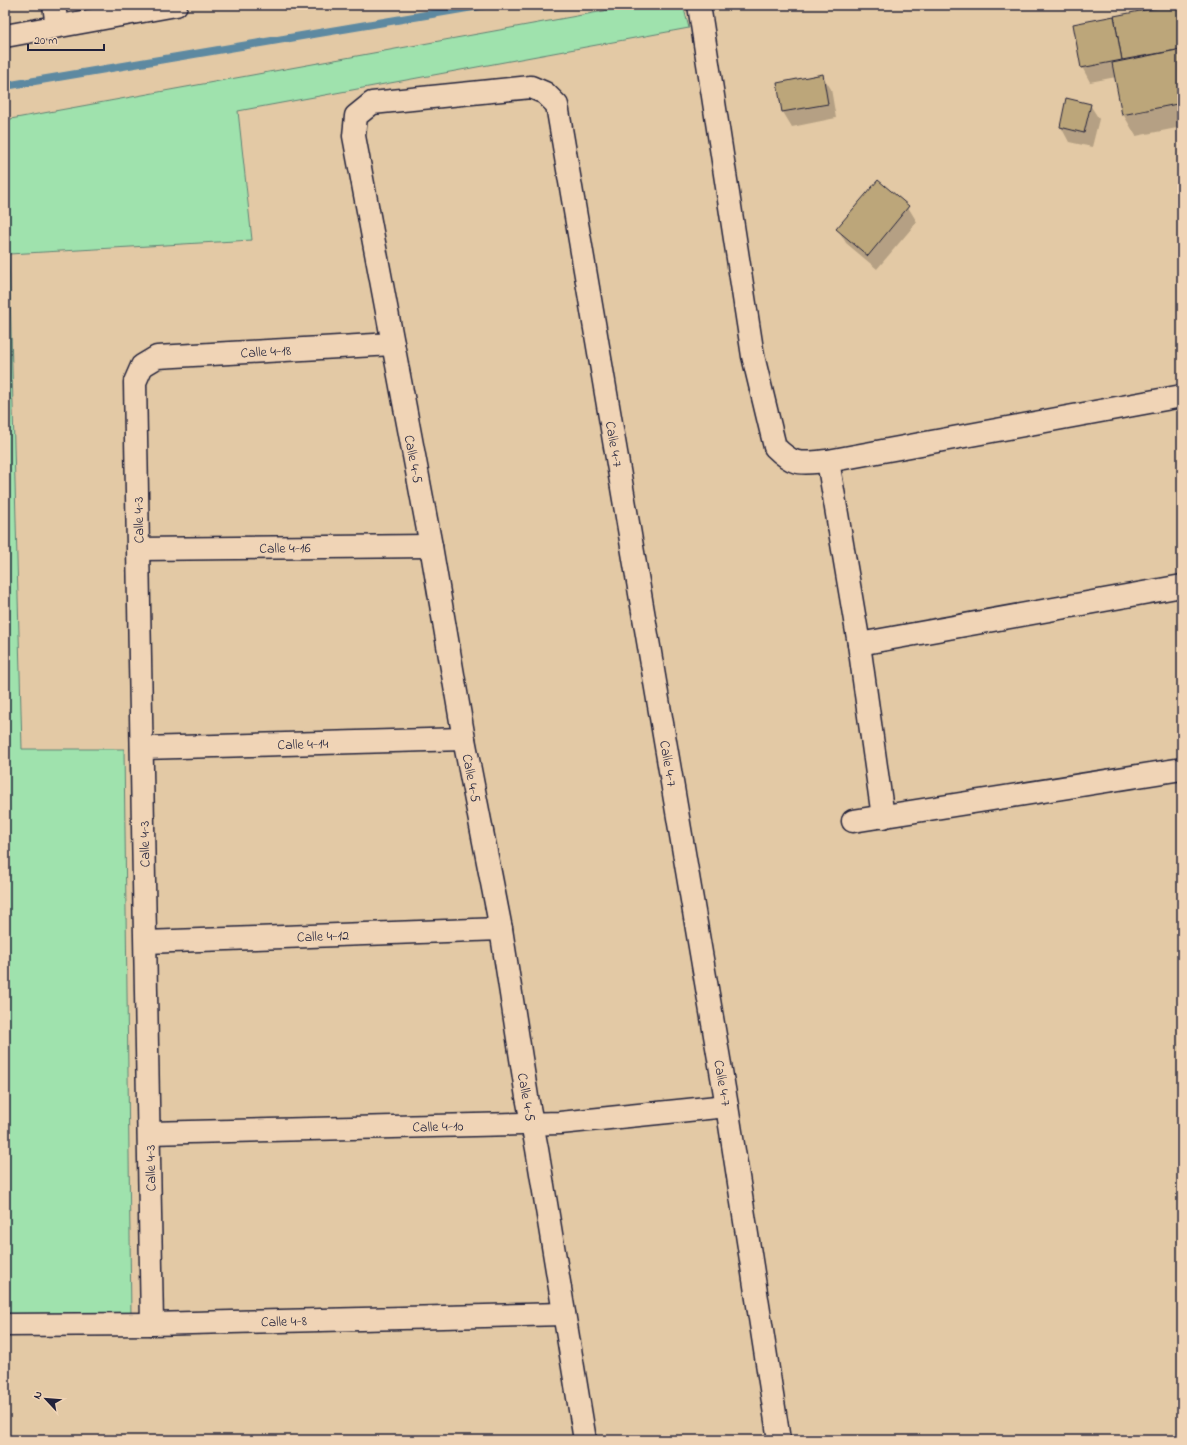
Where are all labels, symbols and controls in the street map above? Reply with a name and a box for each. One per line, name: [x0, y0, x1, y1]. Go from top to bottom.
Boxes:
scale bar: [28, 26, 104, 52]
text: 20 m: [34, 32, 57, 50]
street label: Calle 4-18: [240, 341, 292, 364]
street label: Calle 4-7: [599, 420, 627, 469]
street label: Calle 4-5: [398, 433, 427, 485]
street label: Calle 4-3: [129, 496, 150, 543]
street label: Calle 4-16: [259, 538, 311, 560]
street label: Calle 4-14: [277, 734, 329, 756]
street label: Calle 4-7: [653, 739, 682, 789]
street label: Calle 4-5: [456, 752, 485, 804]
street label: Calle 4-3: [135, 820, 156, 867]
street label: Calle 4-12: [296, 926, 349, 948]
street label: Calle 4-7: [707, 1058, 736, 1108]
street label: Calle 4-5: [511, 1071, 540, 1123]
street label: Calle 4-10: [412, 1116, 464, 1139]
street label: Calle 4-3: [141, 1144, 162, 1191]
street label: Calle 4-8: [261, 1311, 307, 1333]
north arrow: [26, 1379, 66, 1419]
text: N: [29, 1388, 47, 1402]

